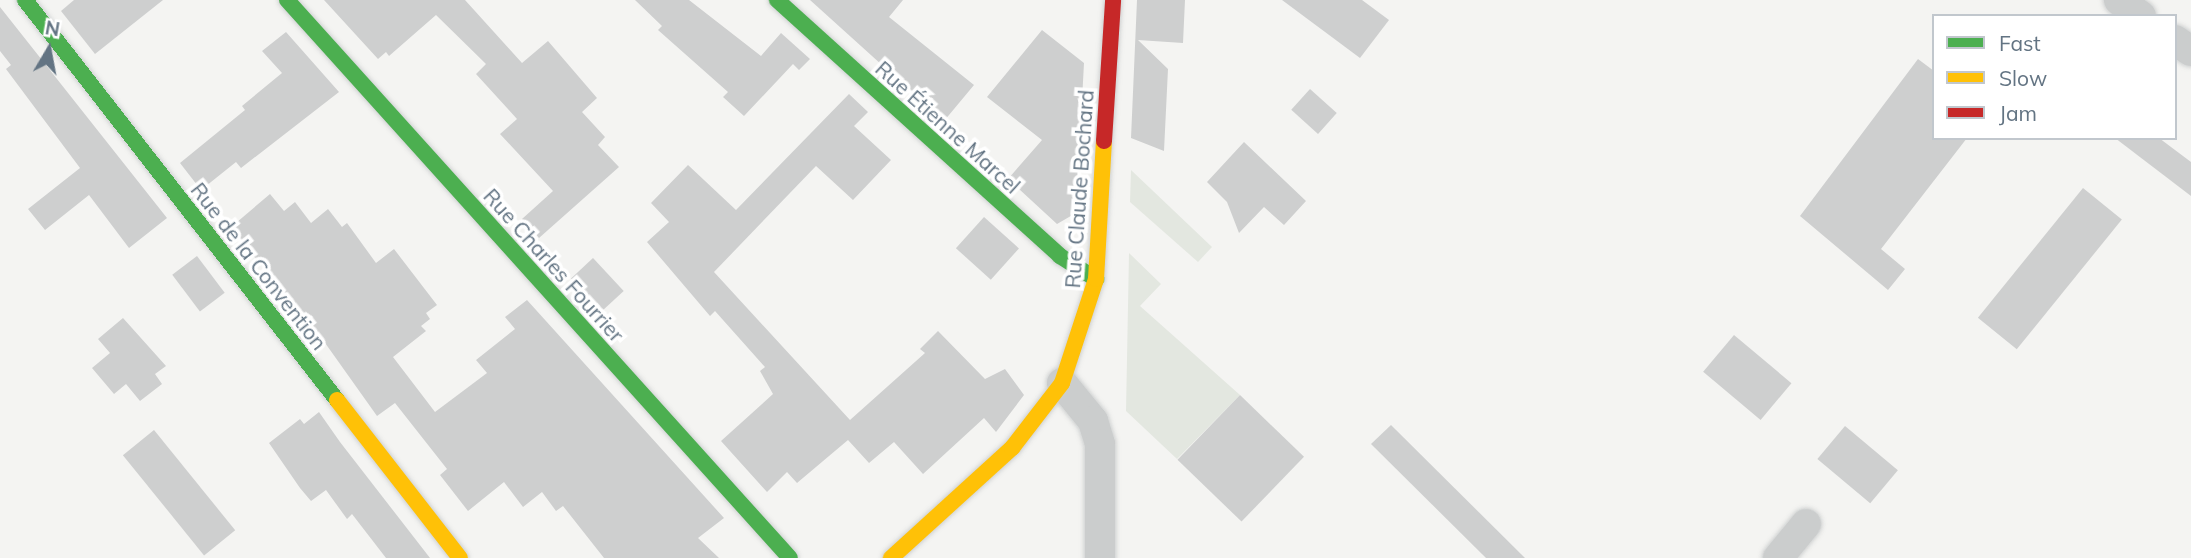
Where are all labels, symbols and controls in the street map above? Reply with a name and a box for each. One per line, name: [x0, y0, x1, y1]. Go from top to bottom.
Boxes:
north arrow: [14, 14, 84, 84]
legend: [1932, 14, 2177, 140]
text: N: [43, 15, 62, 41]
text: Fast: [1999, 30, 2041, 56]
street label: Rue Étienne Marcel: [871, 55, 1025, 199]
text: Slow: [1999, 65, 2047, 91]
street label: Rue Claude Bochard: [1059, 89, 1099, 289]
text: Jam: [1999, 100, 2037, 126]
street label: Rue de la Convention: [186, 177, 332, 355]
street label: Rue Charles Fourrier: [479, 183, 629, 347]

